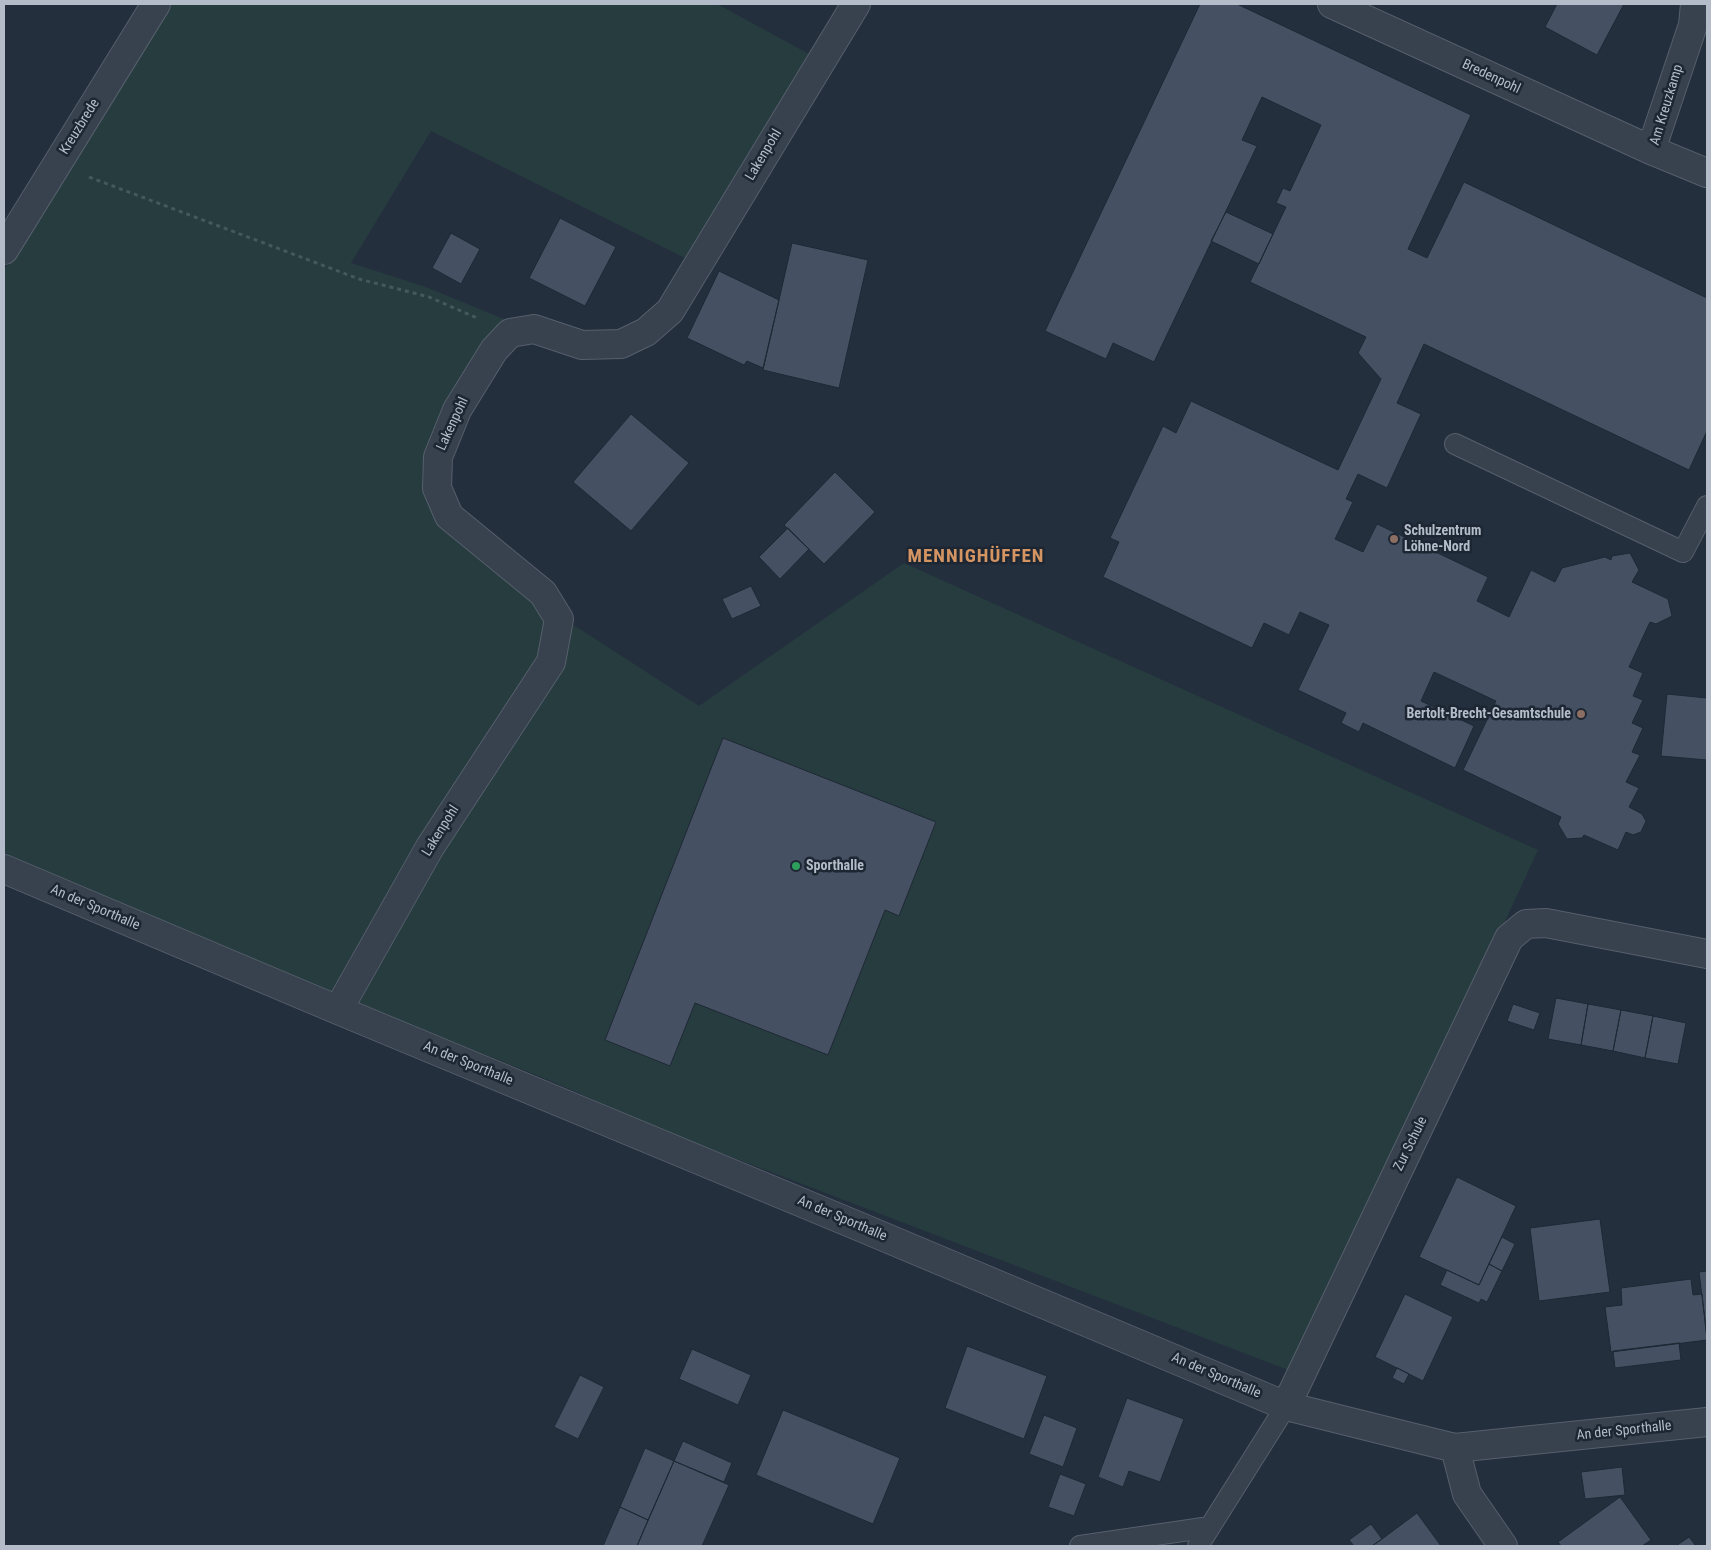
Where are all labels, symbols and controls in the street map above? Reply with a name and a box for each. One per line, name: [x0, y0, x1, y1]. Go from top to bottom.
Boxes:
street label: Bredenpohl: [1459, 56, 1523, 98]
street label: Am Kreuzkamp: [1647, 63, 1687, 147]
street label: Kreuzbrede: [56, 96, 104, 158]
street label: Lakenpohl: [742, 126, 786, 184]
street label: Lakenpohl: [433, 395, 473, 453]
place label: Schulzentrum Löhne-Nord: [1404, 523, 1481, 556]
marker: Schulzentrum Löhne-Nord: [1388, 533, 1400, 545]
district label: MENNIGHÜFFEN: [906, 546, 1046, 568]
place label: Bertolt-Brecht-Gesamtschule: [1406, 706, 1571, 722]
marker: Bertolt-Brecht-Gesamtschule: [1575, 708, 1587, 720]
street label: Lakenpohl: [419, 802, 463, 860]
place label: Sporthalle: [806, 858, 864, 874]
marker: Sporthalle: [790, 860, 802, 872]
street label: An der Sporthalle: [48, 882, 142, 934]
street label: An der Sporthalle: [421, 1038, 515, 1090]
street label: Zur Schule: [1391, 1114, 1431, 1174]
street label: An der Sporthalle: [795, 1193, 889, 1245]
street label: An der Sporthalle: [1169, 1350, 1263, 1402]
street label: An der Sporthalle: [1576, 1418, 1672, 1444]

